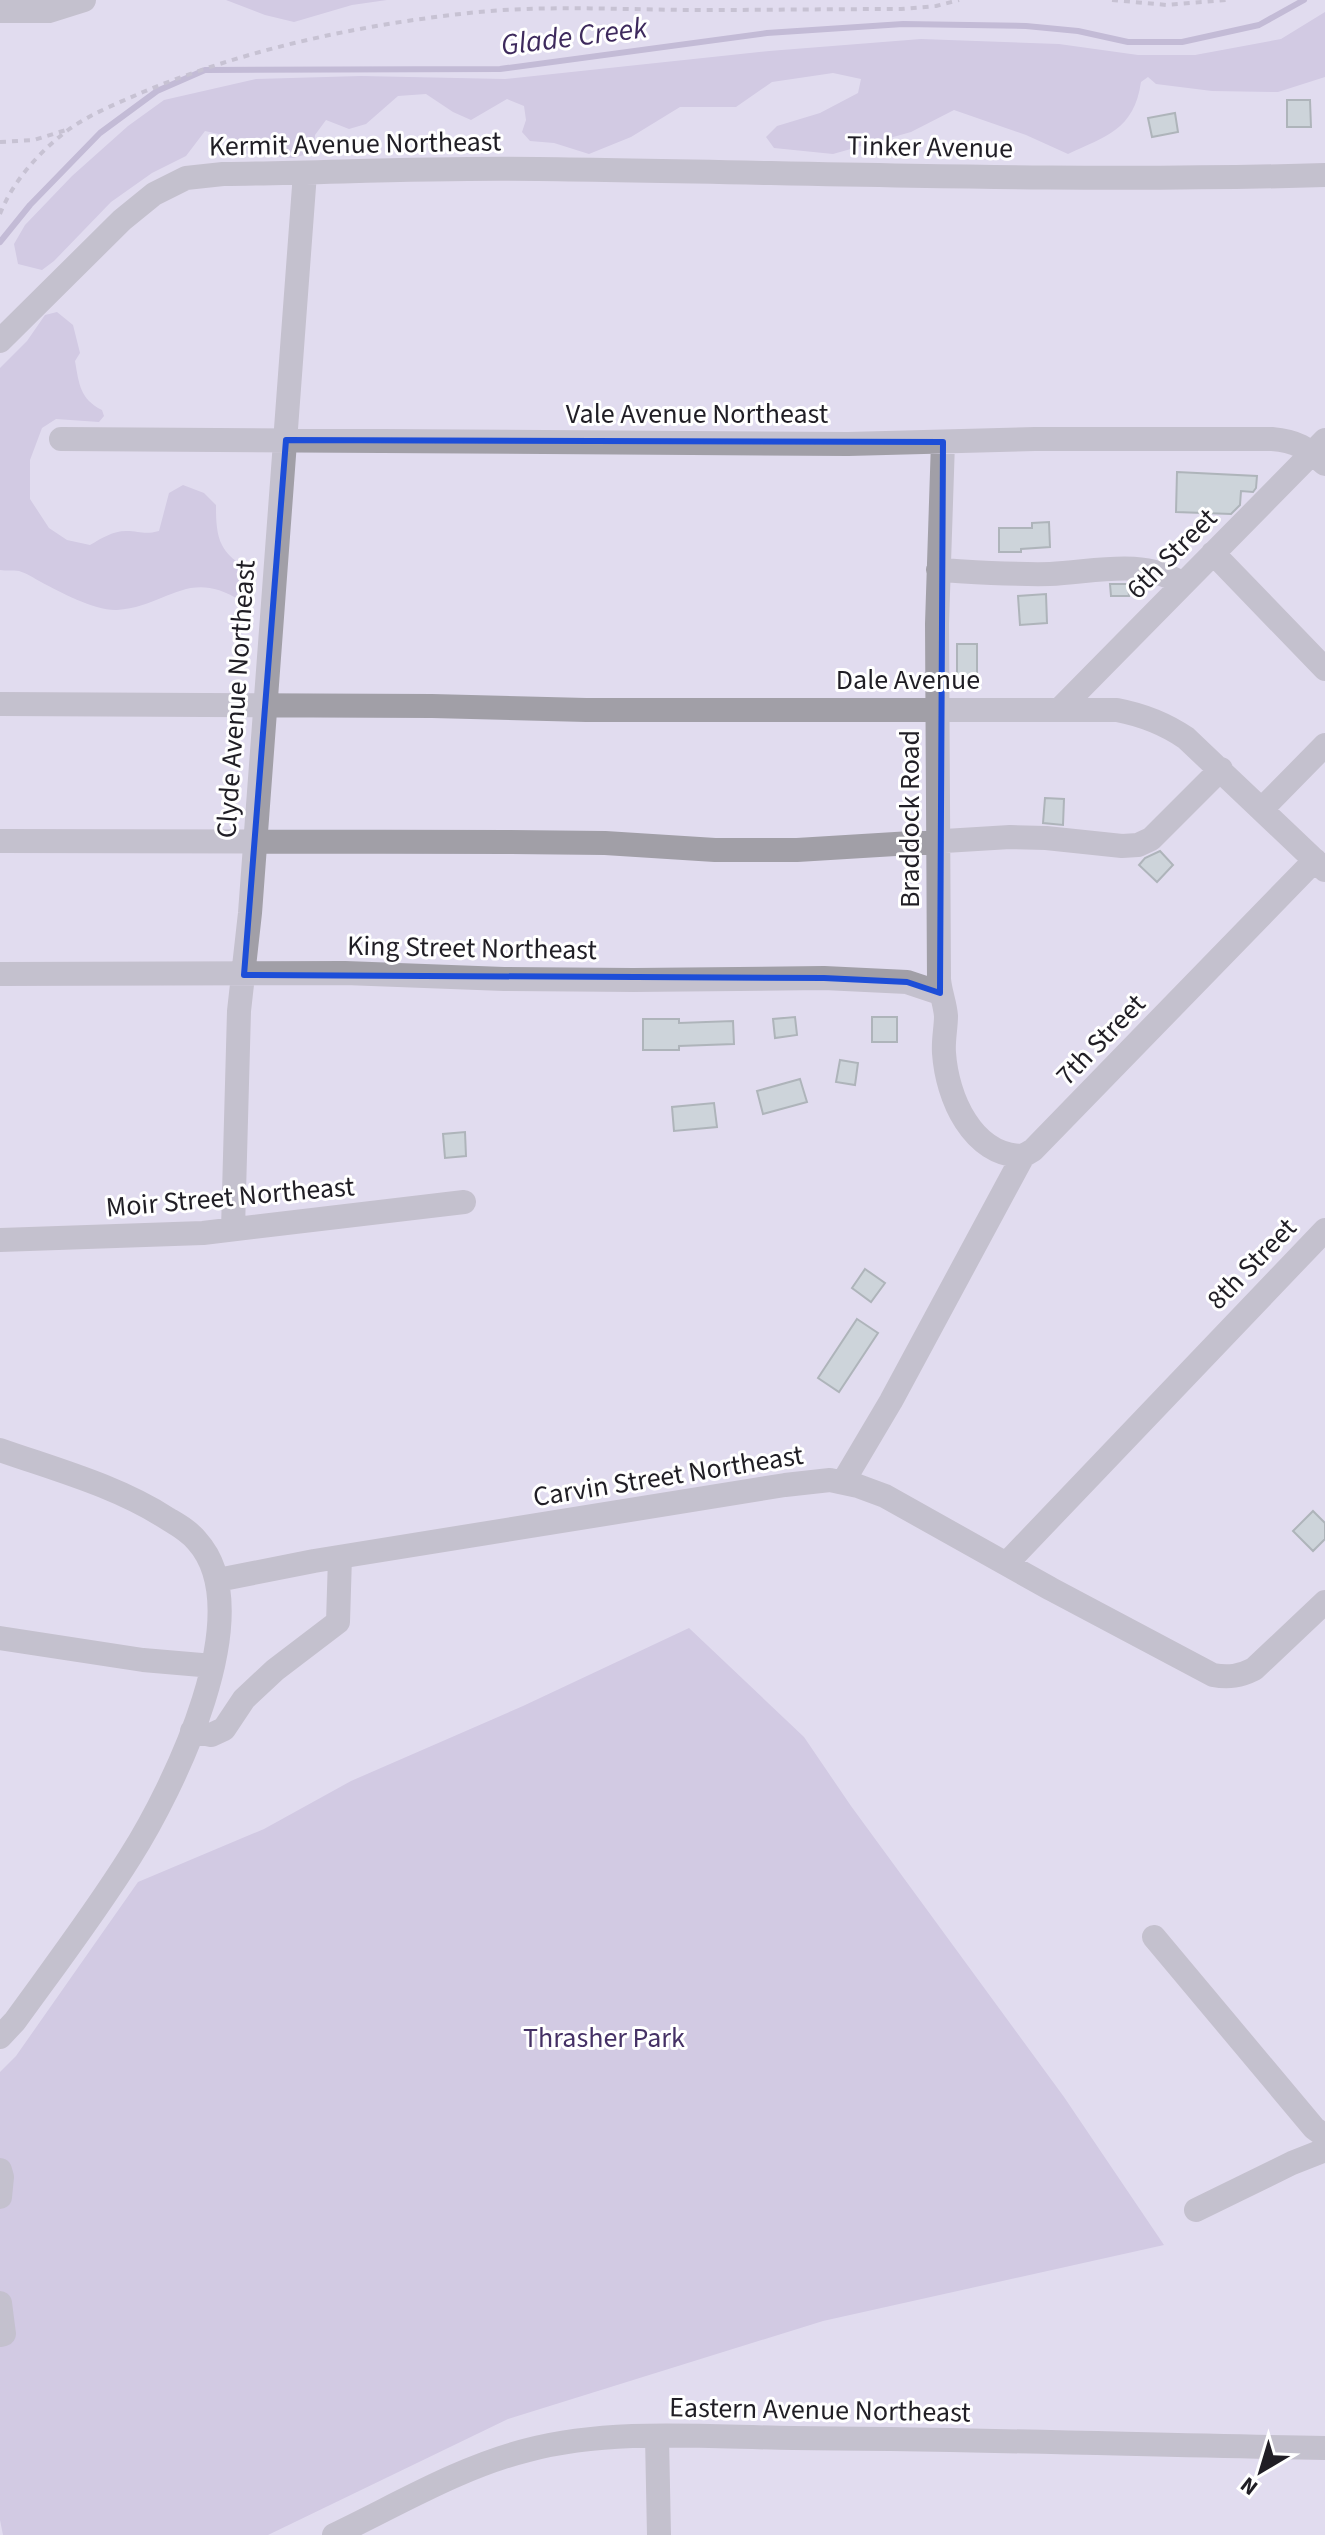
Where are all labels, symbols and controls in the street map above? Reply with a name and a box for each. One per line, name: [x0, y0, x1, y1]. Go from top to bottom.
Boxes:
water label: Glade Creek: [498, 6, 650, 67]
street label: Kermit Avenue Northeast: [208, 121, 502, 167]
street label: Tinker Avenue: [847, 126, 1013, 168]
street label: Vale Avenue Northeast: [566, 394, 829, 434]
street label: 6th Street: [1117, 499, 1227, 608]
street label: Clyde Avenue Northeast: [206, 558, 266, 840]
street label: Dale Avenue: [836, 660, 980, 700]
street label: Braddock Road: [890, 730, 930, 908]
street label: King Street Northeast: [347, 926, 598, 970]
street label: 7th Street: [1047, 984, 1155, 1095]
street label: Moir Street Northeast: [104, 1166, 357, 1228]
street label: 8th Street: [1198, 1208, 1306, 1319]
street label: Carvin Street Northeast: [530, 1435, 807, 1517]
park label: Thrasher Park: [523, 2018, 685, 2058]
street label: Eastern Avenue Northeast: [669, 2387, 972, 2433]
north arrow: [1221, 2431, 1301, 2511]
text: N: [1234, 2469, 1265, 2503]

